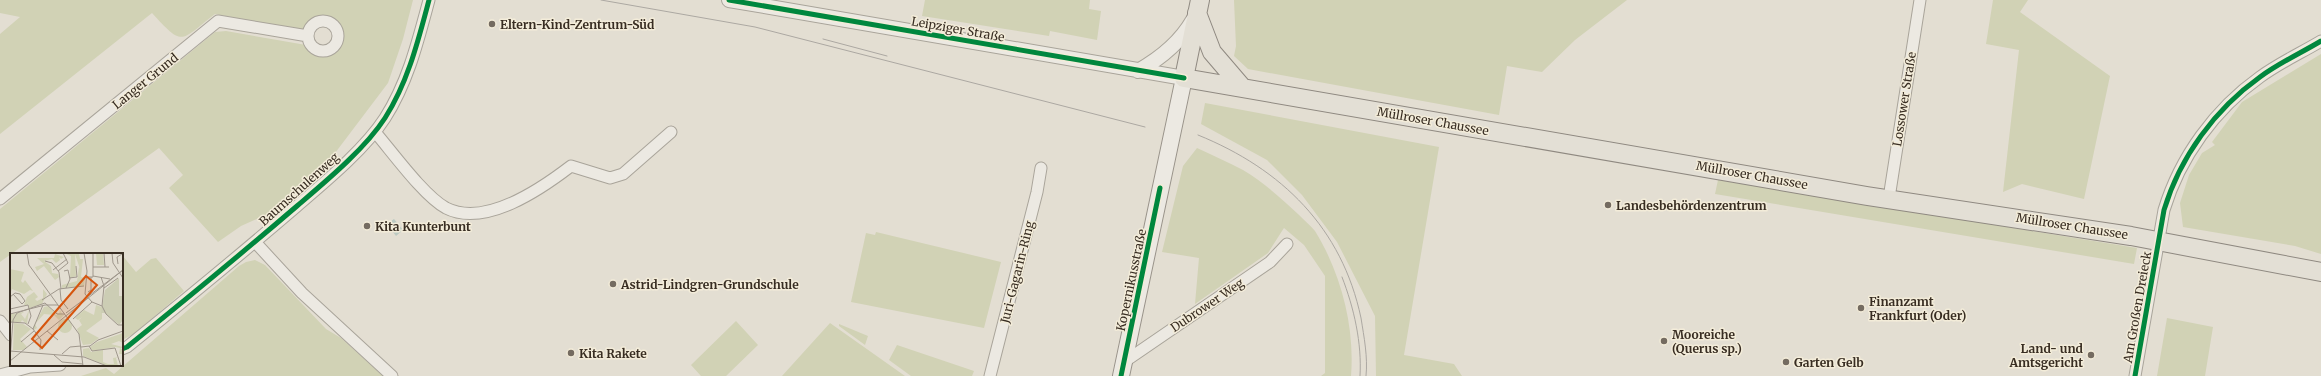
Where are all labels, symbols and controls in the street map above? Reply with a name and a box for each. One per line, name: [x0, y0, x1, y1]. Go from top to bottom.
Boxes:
street label: Leipziger Straße: [910, 13, 1006, 45]
place label: Eltern-Kind-Zentrum-Süd: [500, 17, 655, 32]
marker: Eltern-Kind-Zentrum-Süd: [487, 19, 497, 29]
street label: Langer Grund: [109, 50, 181, 112]
street label: Lossower Straße: [1889, 51, 1919, 147]
street label: Müllroser Chaussee: [1376, 104, 1490, 138]
street label: Baumschulenweg: [256, 149, 343, 229]
street label: Müllroser Chaussee: [1695, 158, 1809, 192]
place label: Landesbehördenzentrum: [1616, 198, 1767, 213]
marker: Landesbehördenzentrum: [1603, 200, 1613, 210]
street label: Müllroser Chaussee: [2015, 210, 2129, 242]
street label: Juri-Gagarin-Ring: [997, 218, 1037, 326]
place label: Kita Kunterbunt: [375, 219, 471, 234]
marker: Kita Kunterbunt: [362, 221, 372, 231]
street label: Kopernikusstraße: [1113, 228, 1149, 332]
street label: Am Großen Dreieck: [2120, 250, 2154, 365]
inset map: [10, 253, 123, 366]
street label: Dubrower Weg: [1167, 275, 1247, 335]
place label: Astrid-Lindgren-Grundschule: [620, 277, 799, 292]
marker: Astrid-Lindgren-Grundschule: [608, 279, 618, 289]
place label: Finanzamt Frankfurt (Oder): [1869, 294, 1966, 323]
marker: Finanzamt Frankfurt (Oder): [1856, 303, 1866, 313]
place label: Mooreiche (Querus sp.): [1672, 327, 1742, 356]
marker: Mooreiche (Querus sp.): [1659, 336, 1669, 346]
place label: Land- und Amtsgericht: [2009, 341, 2084, 370]
place label: Kita Rakete: [579, 346, 647, 361]
marker: Kita Rakete: [566, 348, 576, 358]
marker: Land- und Amtsgericht: [2086, 350, 2096, 360]
place label: Garten Gelb: [1794, 355, 1864, 370]
marker: Garten Gelb: [1781, 357, 1791, 367]

